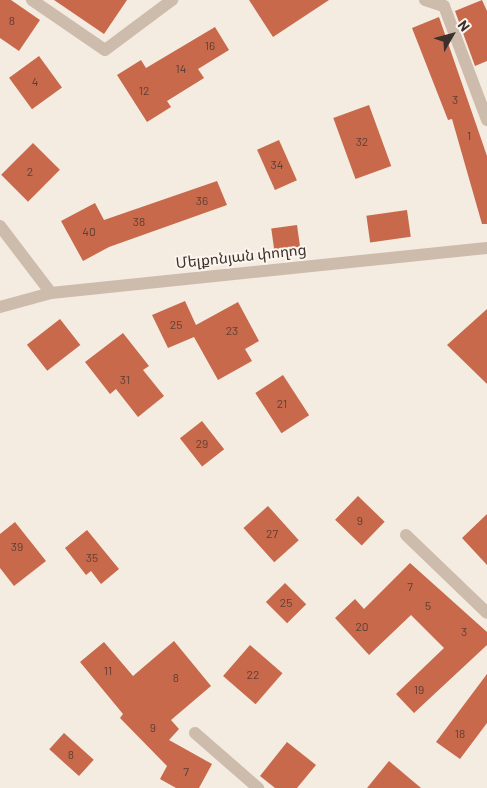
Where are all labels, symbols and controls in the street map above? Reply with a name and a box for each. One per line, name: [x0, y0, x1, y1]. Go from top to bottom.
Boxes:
north arrow: [427, 10, 477, 60]
house number: 8: [9, 14, 15, 28]
text: N: [455, 17, 474, 34]
house number: 16: [205, 39, 215, 53]
house number: 14: [176, 62, 186, 76]
house number: 4: [32, 75, 38, 89]
house number: 12: [139, 84, 149, 98]
house number: 3: [452, 93, 458, 107]
house number: 1: [467, 129, 471, 143]
house number: 32: [356, 135, 368, 149]
house number: 34: [271, 158, 283, 172]
house number: 2: [27, 165, 33, 179]
house number: 36: [196, 194, 208, 208]
house number: 38: [133, 215, 145, 229]
house number: 40: [82, 225, 96, 239]
street label: Մելքոնյան փողոց: [175, 240, 307, 272]
house number: 25: [170, 318, 182, 332]
house number: 23: [226, 324, 238, 338]
house number: 31: [120, 373, 130, 387]
house number: 21: [277, 397, 287, 411]
house number: 29: [196, 437, 208, 451]
house number: 9: [357, 514, 363, 528]
house number: 27: [266, 527, 278, 541]
house number: 39: [11, 540, 23, 554]
house number: 35: [86, 551, 98, 565]
house number: 7: [407, 580, 413, 594]
house number: 25: [280, 596, 292, 610]
house number: 5: [425, 599, 431, 613]
house number: 20: [355, 620, 369, 634]
house number: 3: [461, 625, 467, 639]
house number: 11: [104, 664, 112, 678]
house number: 22: [247, 668, 259, 682]
house number: 8: [173, 671, 179, 685]
house number: 19: [414, 683, 424, 697]
house number: 9: [150, 721, 156, 735]
house number: 18: [455, 727, 465, 741]
house number: 8: [68, 748, 74, 762]
house number: 7: [183, 765, 189, 779]

